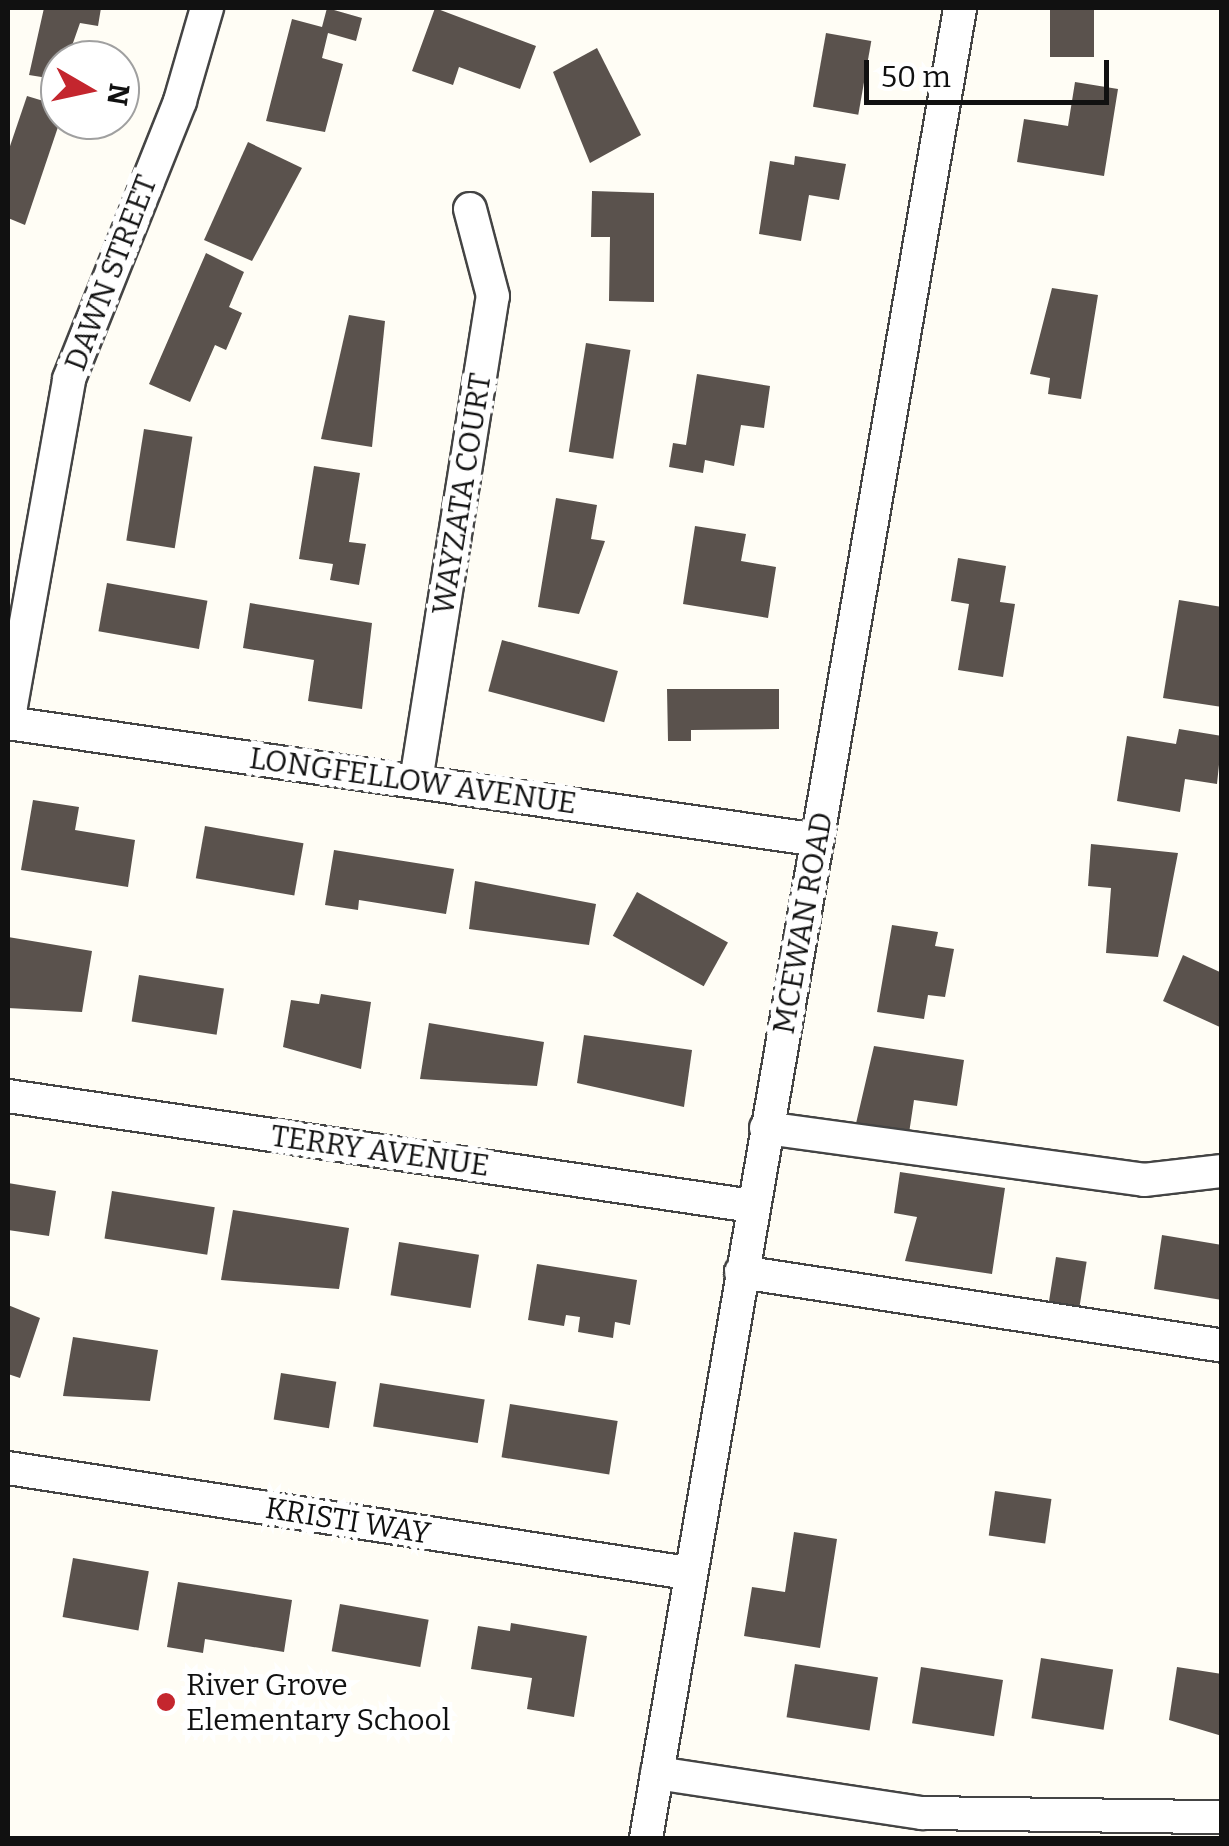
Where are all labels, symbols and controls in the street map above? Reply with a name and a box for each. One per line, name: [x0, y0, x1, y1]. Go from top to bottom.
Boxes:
north arrow: [40, 40, 140, 140]
scale bar: [869, 40, 1114, 102]
text: 50 m: [881, 59, 951, 95]
text: N: [100, 81, 136, 108]
street label: DAWN STREET: [57, 170, 165, 376]
street label: WAYZATA COURT: [425, 371, 499, 617]
street label: LONGFELLOW AVENUE: [247, 740, 579, 822]
street label: MCEWAN ROAD: [766, 809, 840, 1037]
street label: TERRY AVENUE: [269, 1118, 491, 1184]
street label: KRISTI WAY: [263, 1490, 433, 1552]
place label: River Grove Elementary School: [186, 1667, 450, 1738]
marker: River Grove Elementary School: [155, 1691, 177, 1713]

